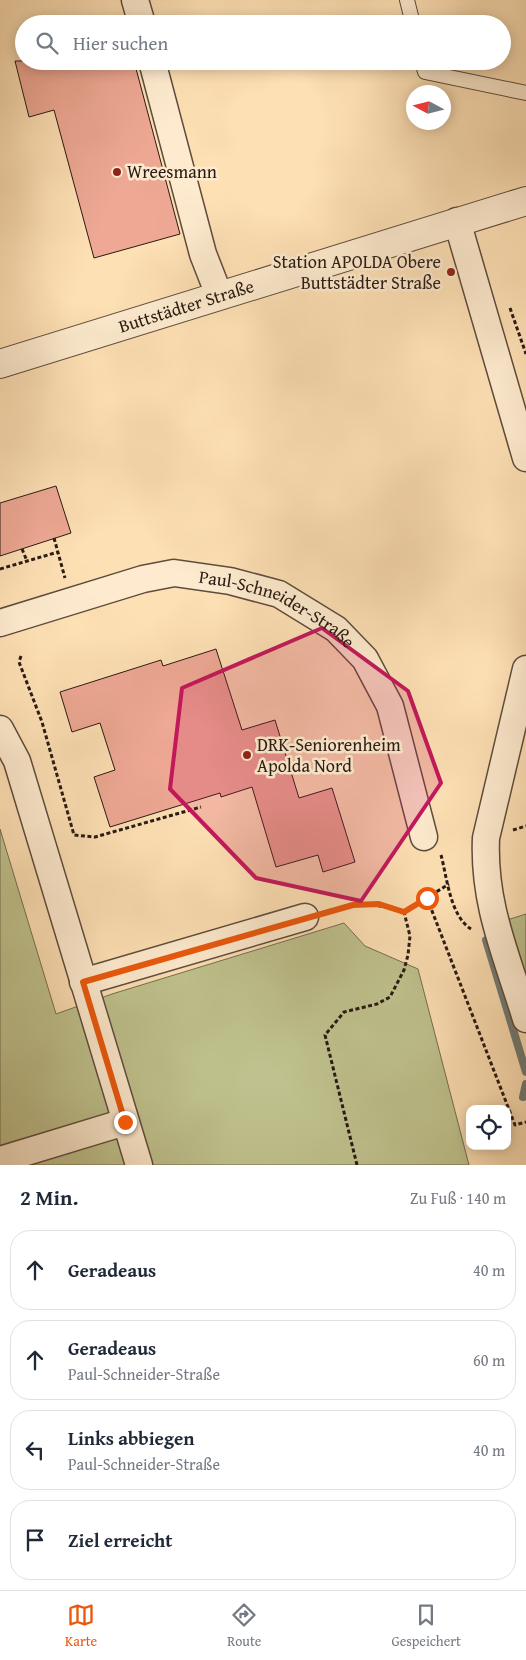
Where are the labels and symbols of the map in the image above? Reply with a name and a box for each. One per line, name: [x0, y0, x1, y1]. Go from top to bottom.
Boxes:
north arrow: [406, 85, 451, 130]
place label: Wreesmann: [127, 158, 217, 185]
marker: Wreesmann: [111, 166, 123, 178]
place label: Station APOLDA Obere Buttstädter Straße: [273, 248, 441, 296]
marker: Station APOLDA Obere Buttstädter Straße: [445, 266, 457, 278]
street label: Buttstädter Straße: [115, 272, 257, 339]
street label: Paul-Schneider-Straße: [197, 563, 361, 654]
place label: DRK-Seniorenheim Apolda Nord: [257, 731, 401, 779]
marker: DRK-Seniorenheim Apolda Nord: [241, 749, 253, 761]
route start: [416, 887, 439, 910]
route end: [114, 1111, 137, 1134]

